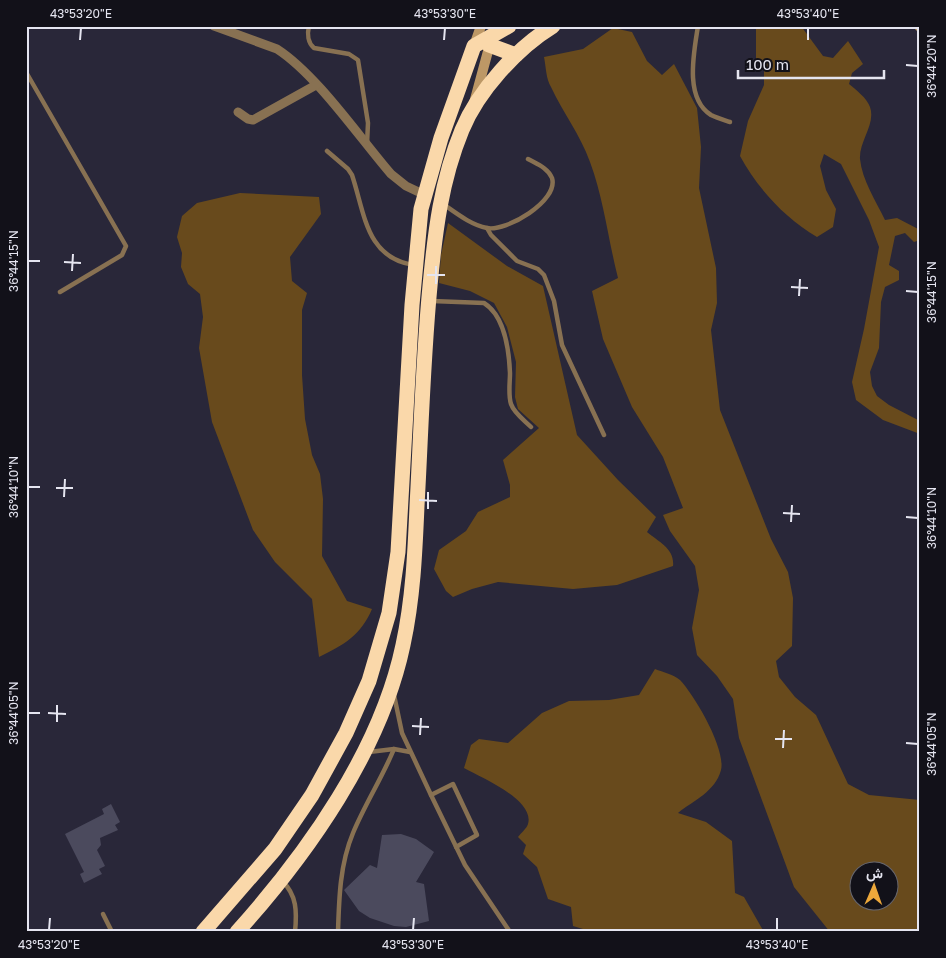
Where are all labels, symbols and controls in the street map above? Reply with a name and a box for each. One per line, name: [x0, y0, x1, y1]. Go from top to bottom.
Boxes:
text: 43°53'20"E: [50, 6, 112, 21]
text: 43°53'30"E: [414, 6, 476, 21]
text: 43°53'40"E: [777, 6, 839, 21]
text: 36°44'20"N: [924, 34, 939, 98]
scale bar: [738, 48, 885, 80]
text: 100 m: [746, 55, 789, 73]
text: 36°44'15"N: [6, 230, 21, 292]
text: 36°44'15"N: [924, 261, 939, 323]
text: 36°44'10"N: [6, 456, 21, 518]
text: 36°44'10"N: [924, 487, 939, 549]
text: 36°44'05"N: [6, 681, 21, 745]
text: 36°44'05"N: [924, 712, 939, 776]
north arrow: [848, 860, 898, 910]
text: ش: [866, 864, 883, 882]
text: 43°53'20"E: [18, 937, 80, 952]
text: 43°53'30"E: [382, 937, 444, 952]
text: 43°53'40"E: [746, 937, 808, 952]

